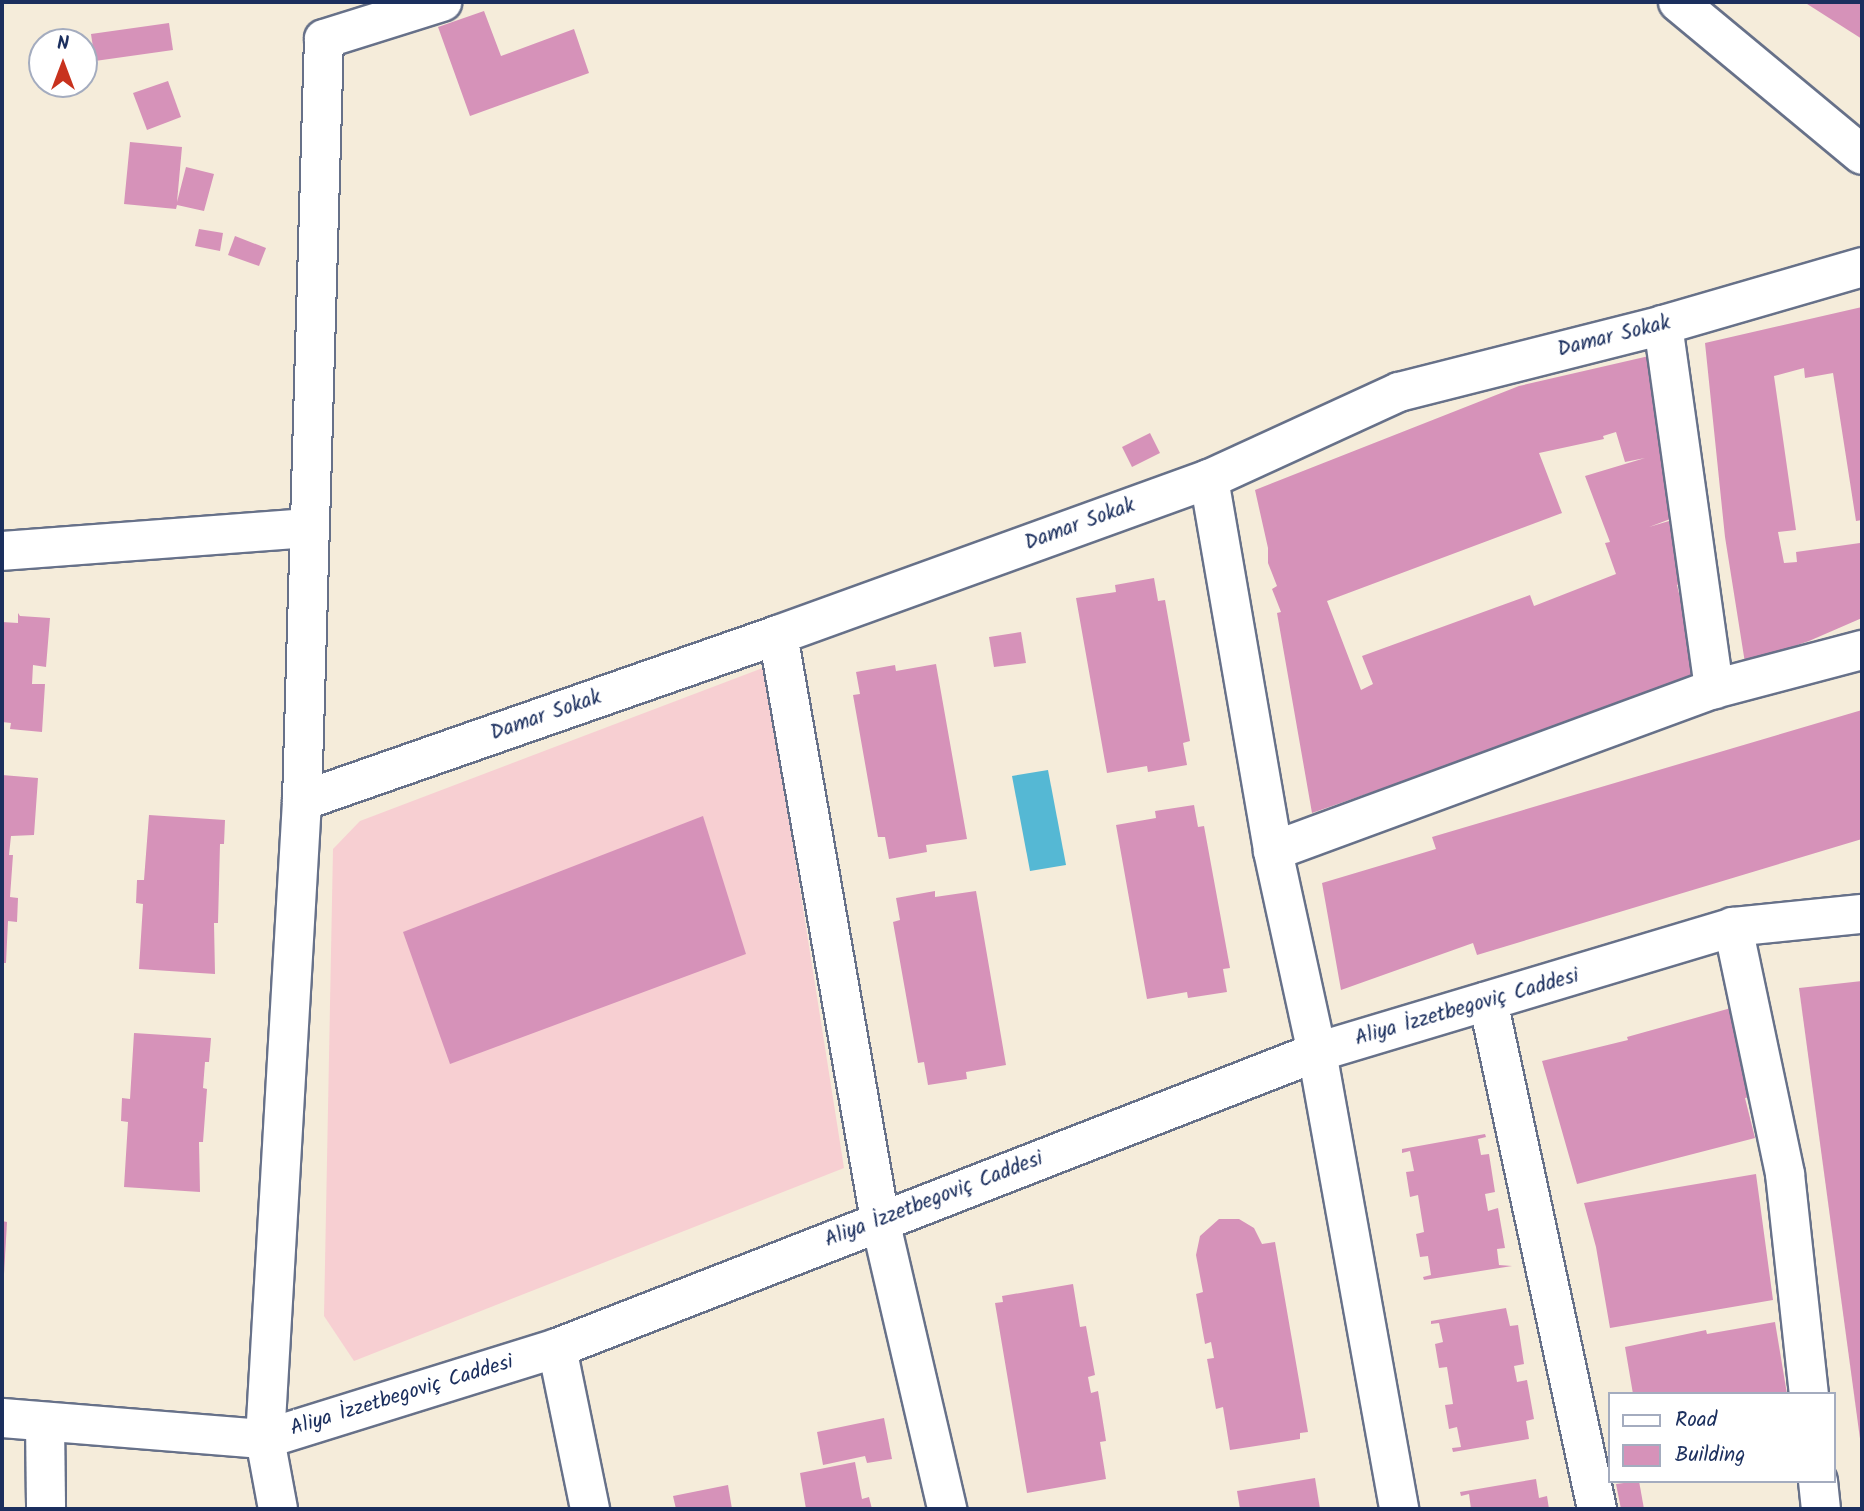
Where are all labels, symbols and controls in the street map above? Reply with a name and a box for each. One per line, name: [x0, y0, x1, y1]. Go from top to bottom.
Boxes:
north arrow: [28, 28, 98, 98]
text: N: [57, 29, 69, 59]
street label: Damar Sokak: [1555, 311, 1673, 363]
street label: Damar Sokak: [1021, 493, 1139, 557]
street label: Damar Sokak: [487, 685, 605, 747]
street label: Aliya İzzetbegoviç Caddesi: [1352, 964, 1582, 1052]
street label: Aliya İzzetbegoviç Caddesi: [821, 1147, 1047, 1253]
street label: Aliya İzzetbegoviç Caddesi: [287, 1350, 517, 1442]
legend: [1608, 1392, 1836, 1483]
text: Road: [1675, 1404, 1717, 1437]
text: Building: [1675, 1439, 1745, 1472]

